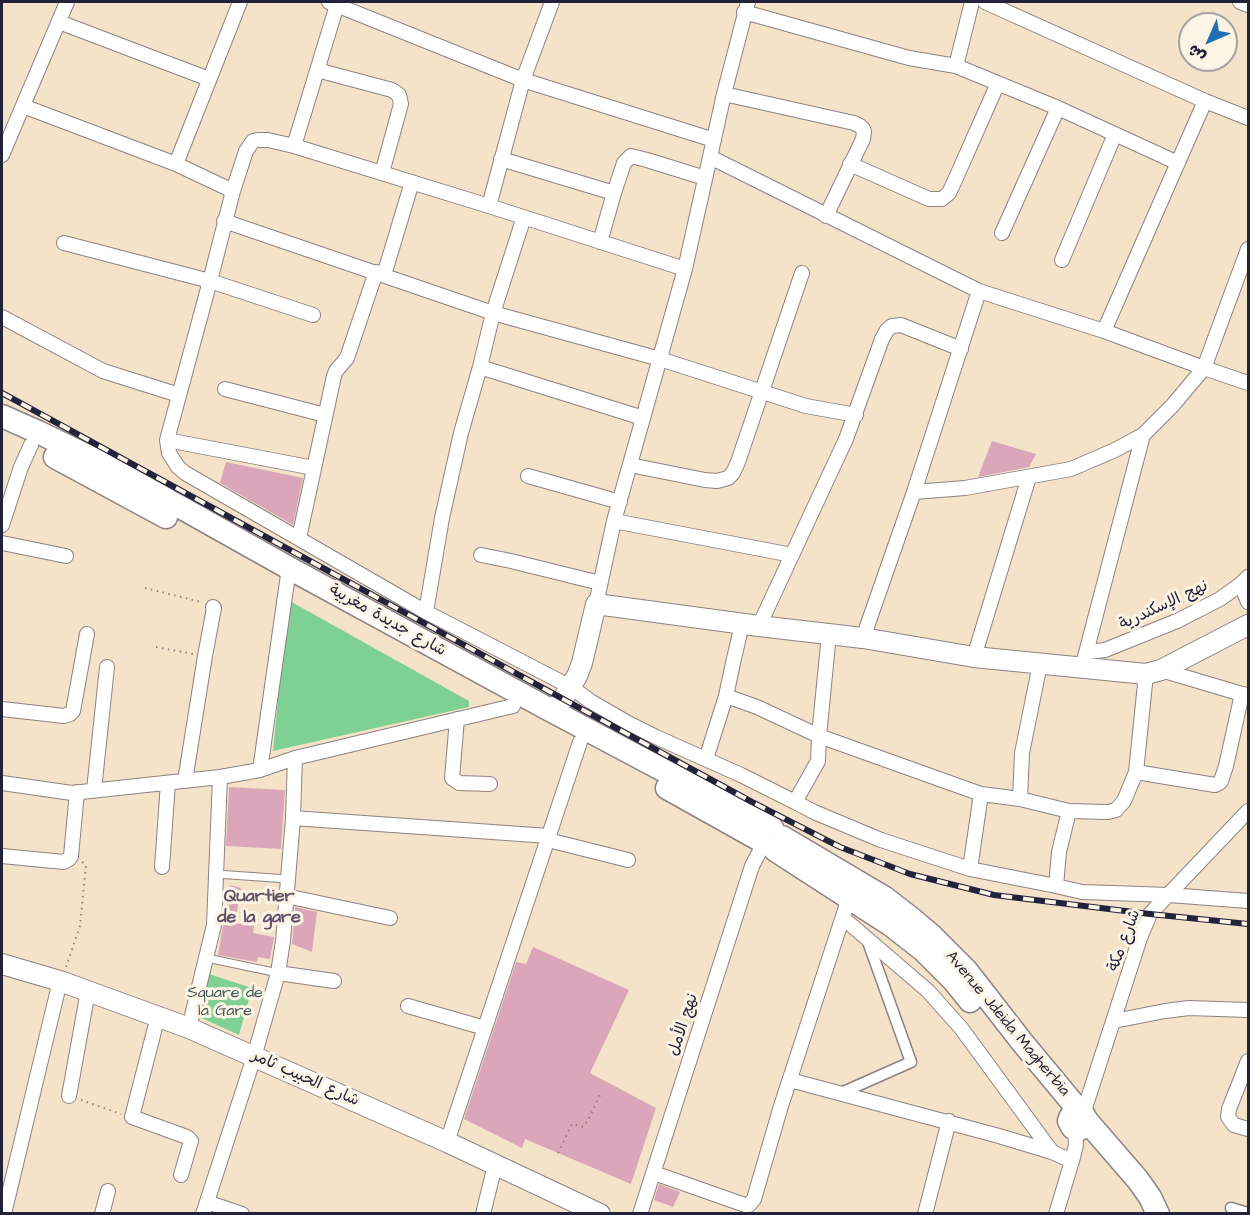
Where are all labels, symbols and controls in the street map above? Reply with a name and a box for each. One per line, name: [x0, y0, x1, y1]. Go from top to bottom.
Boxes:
north arrow: [1178, 12, 1238, 72]
text: ش: [1183, 39, 1211, 67]
street label: نهج الإسكندرية: [1117, 577, 1211, 635]
street label: شارع جديدة مغربية: [325, 581, 449, 661]
district label: Quartier de la gare: [217, 886, 301, 928]
street label: شارع مكة: [1104, 907, 1146, 975]
street label: Avenue Jdeida Magherbia: [941, 948, 1073, 1100]
park label: Square de la Gare: [187, 984, 263, 1022]
street label: نهج الأمل: [665, 991, 703, 1059]
street label: شارع الحبيب ثامر: [248, 1047, 362, 1111]

